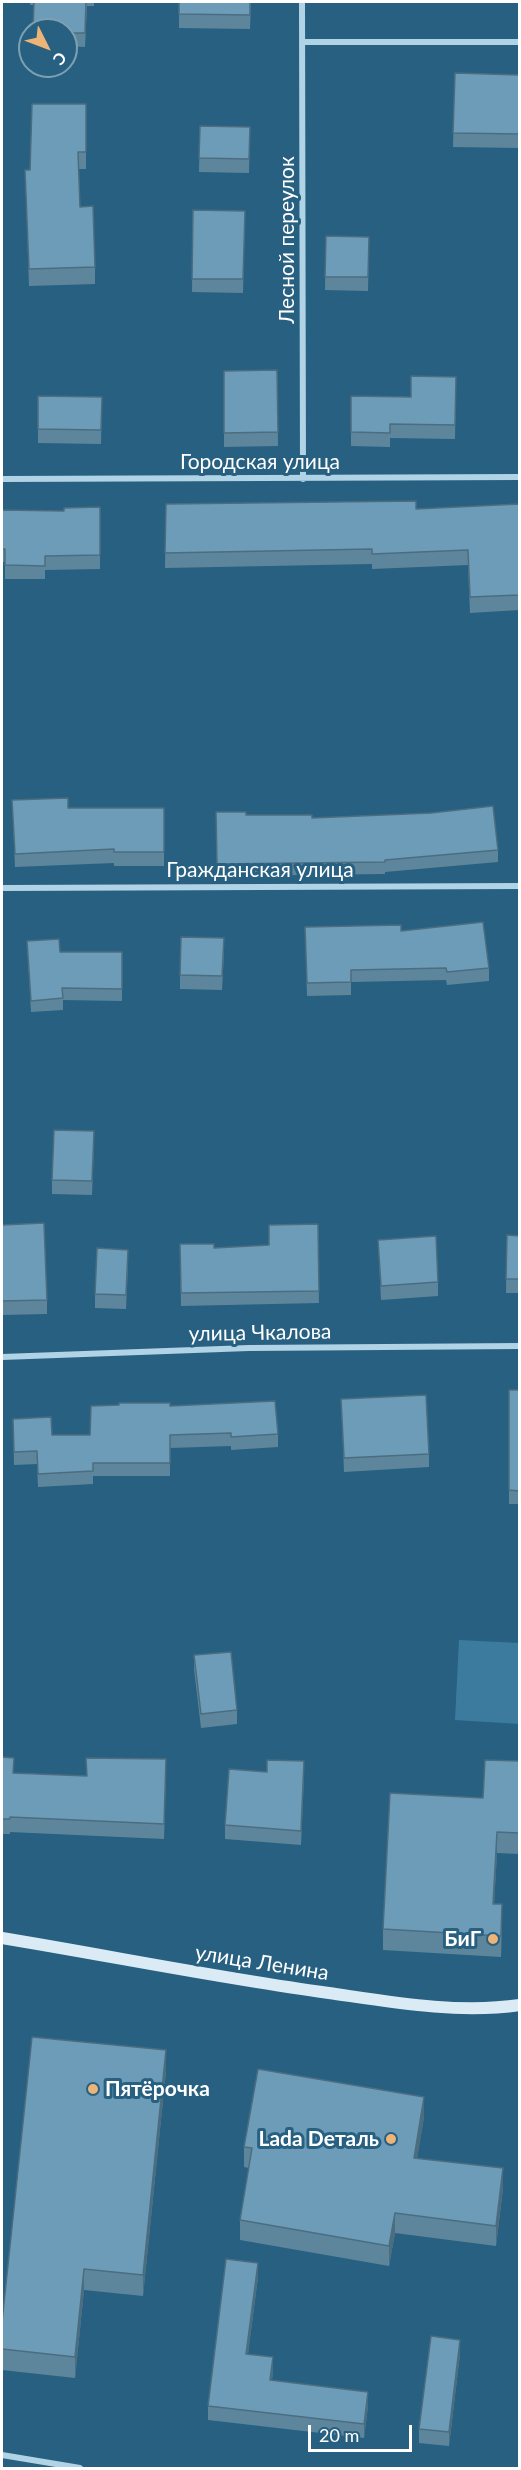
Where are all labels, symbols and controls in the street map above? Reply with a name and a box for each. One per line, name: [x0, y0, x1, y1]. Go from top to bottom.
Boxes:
north arrow: [18, 18, 78, 78]
text: С: [50, 49, 71, 69]
street label: Лесной переулок: [274, 156, 300, 324]
street label: Городская улица: [180, 449, 340, 475]
street label: Гражданская улица: [166, 857, 354, 883]
street label: улица Чкалова: [188, 1319, 332, 1347]
place label: БиГ: [444, 1926, 481, 1952]
marker: БиГ: [486, 1932, 500, 1946]
street label: улица Ленина: [193, 1940, 331, 1986]
place label: Пятёрочка: [105, 2076, 210, 2102]
marker: Пятёрочка: [86, 2082, 100, 2096]
place label: Lada Dеталь: [259, 2126, 379, 2152]
marker: Lada Dеталь: [384, 2132, 398, 2146]
scale bar: [311, 2413, 414, 2451]
text: 20 m: [319, 2424, 359, 2446]

